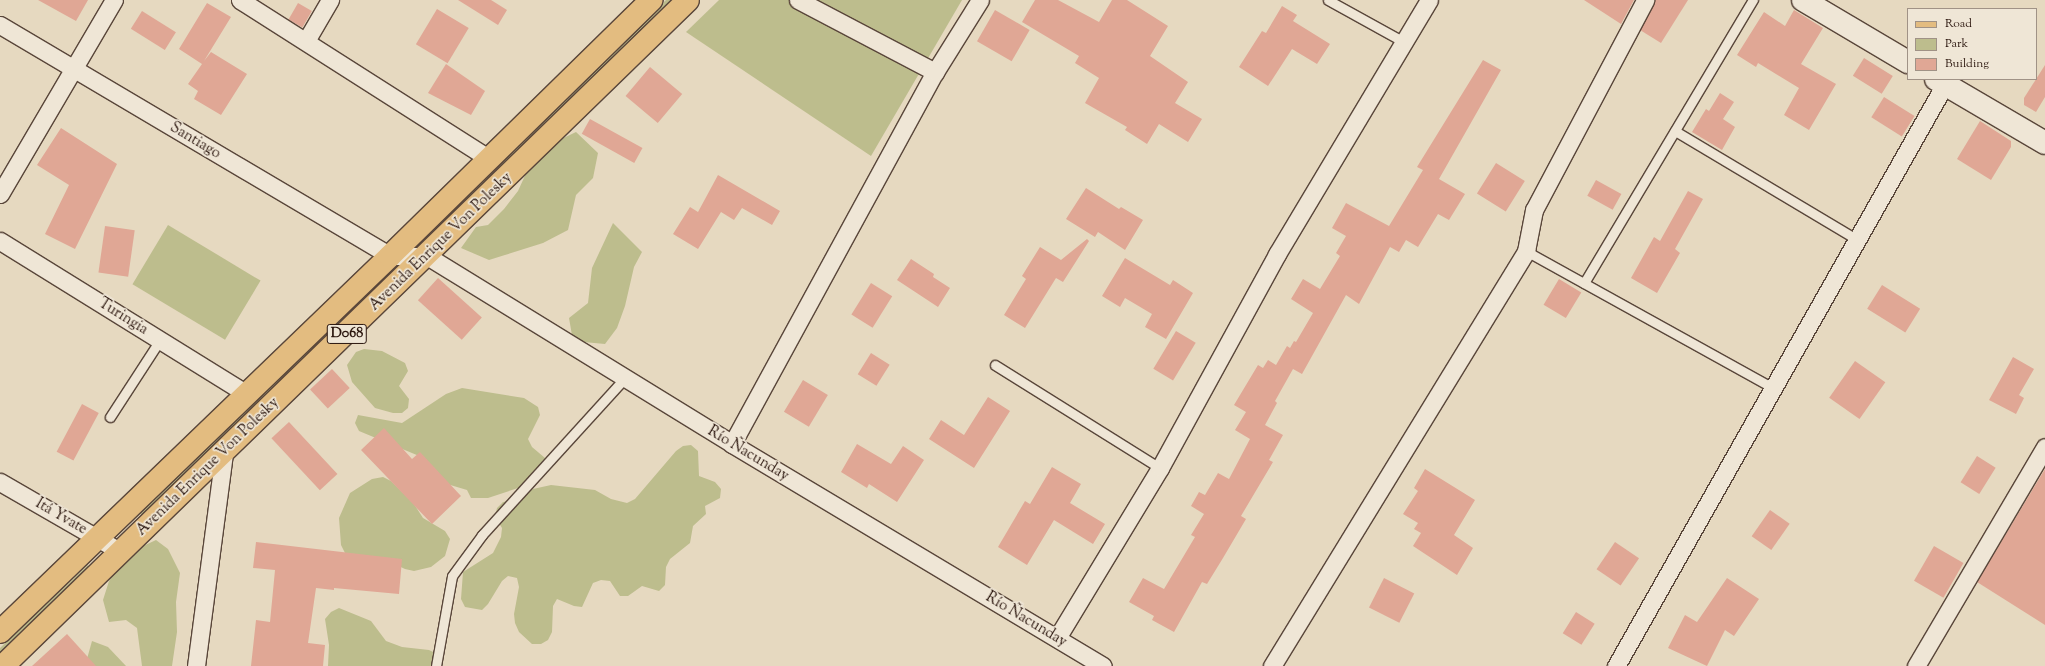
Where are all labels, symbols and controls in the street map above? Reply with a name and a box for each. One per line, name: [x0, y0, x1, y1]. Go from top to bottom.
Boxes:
legend: [1907, 8, 2037, 80]
text: Road: [1945, 15, 1972, 33]
text: Park: [1945, 35, 1968, 53]
text: Building: [1945, 55, 1989, 73]
street label: Santiago: [166, 119, 224, 163]
street label: Avenida Enrique Von Polesky: [366, 169, 516, 315]
street label: Turingia: [95, 295, 151, 339]
road number: D068: [326, 322, 368, 346]
street label: Avenida Enrique Von Polesky: [133, 394, 283, 540]
street label: Río Ñacunday: [704, 423, 792, 485]
street label: Itá Yvate: [32, 495, 90, 539]
street label: Río Ñacunday: [982, 589, 1070, 651]

